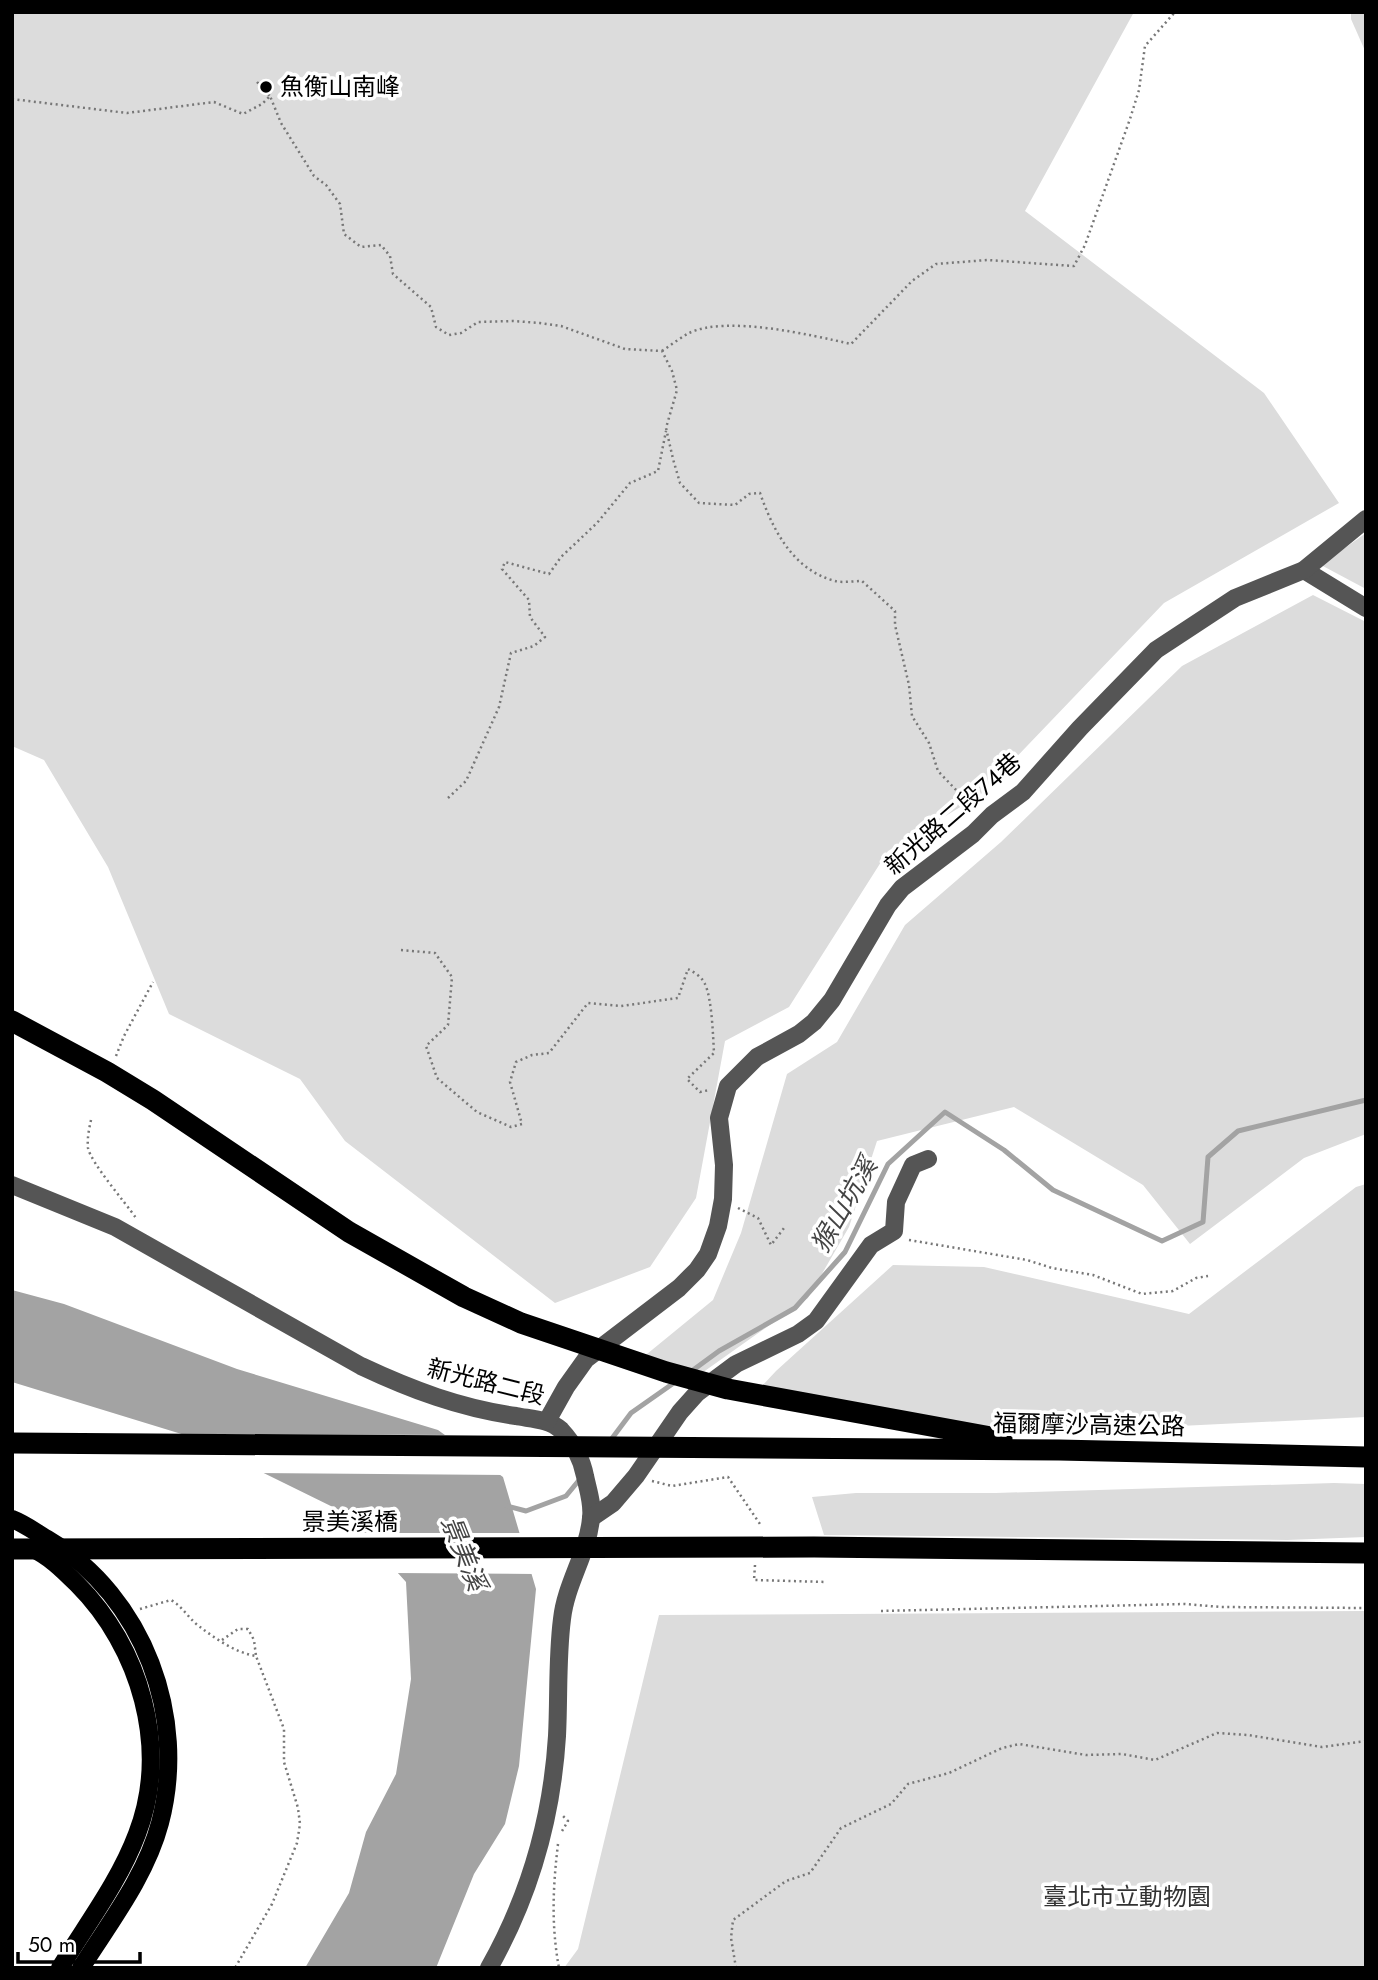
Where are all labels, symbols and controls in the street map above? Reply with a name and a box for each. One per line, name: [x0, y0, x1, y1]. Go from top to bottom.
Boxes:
place label: 魚衡山南峰: [280, 69, 400, 104]
marker: 魚衡山南峰: [258, 79, 274, 95]
street label: 新光路二段74巷: [877, 744, 1029, 883]
water label: 猴山坑溪: [802, 1147, 888, 1260]
street label: 新光路二段: [424, 1350, 549, 1413]
street label: 福爾摩沙高速公路: [993, 1405, 1185, 1444]
street label: 景美溪橋: [302, 1504, 398, 1539]
water label: 景美溪: [432, 1510, 498, 1600]
park label: 臺北市立動物園: [1043, 1879, 1211, 1914]
scale bar: [18, 1920, 140, 1964]
text: 50 m: [28, 1930, 75, 1960]

